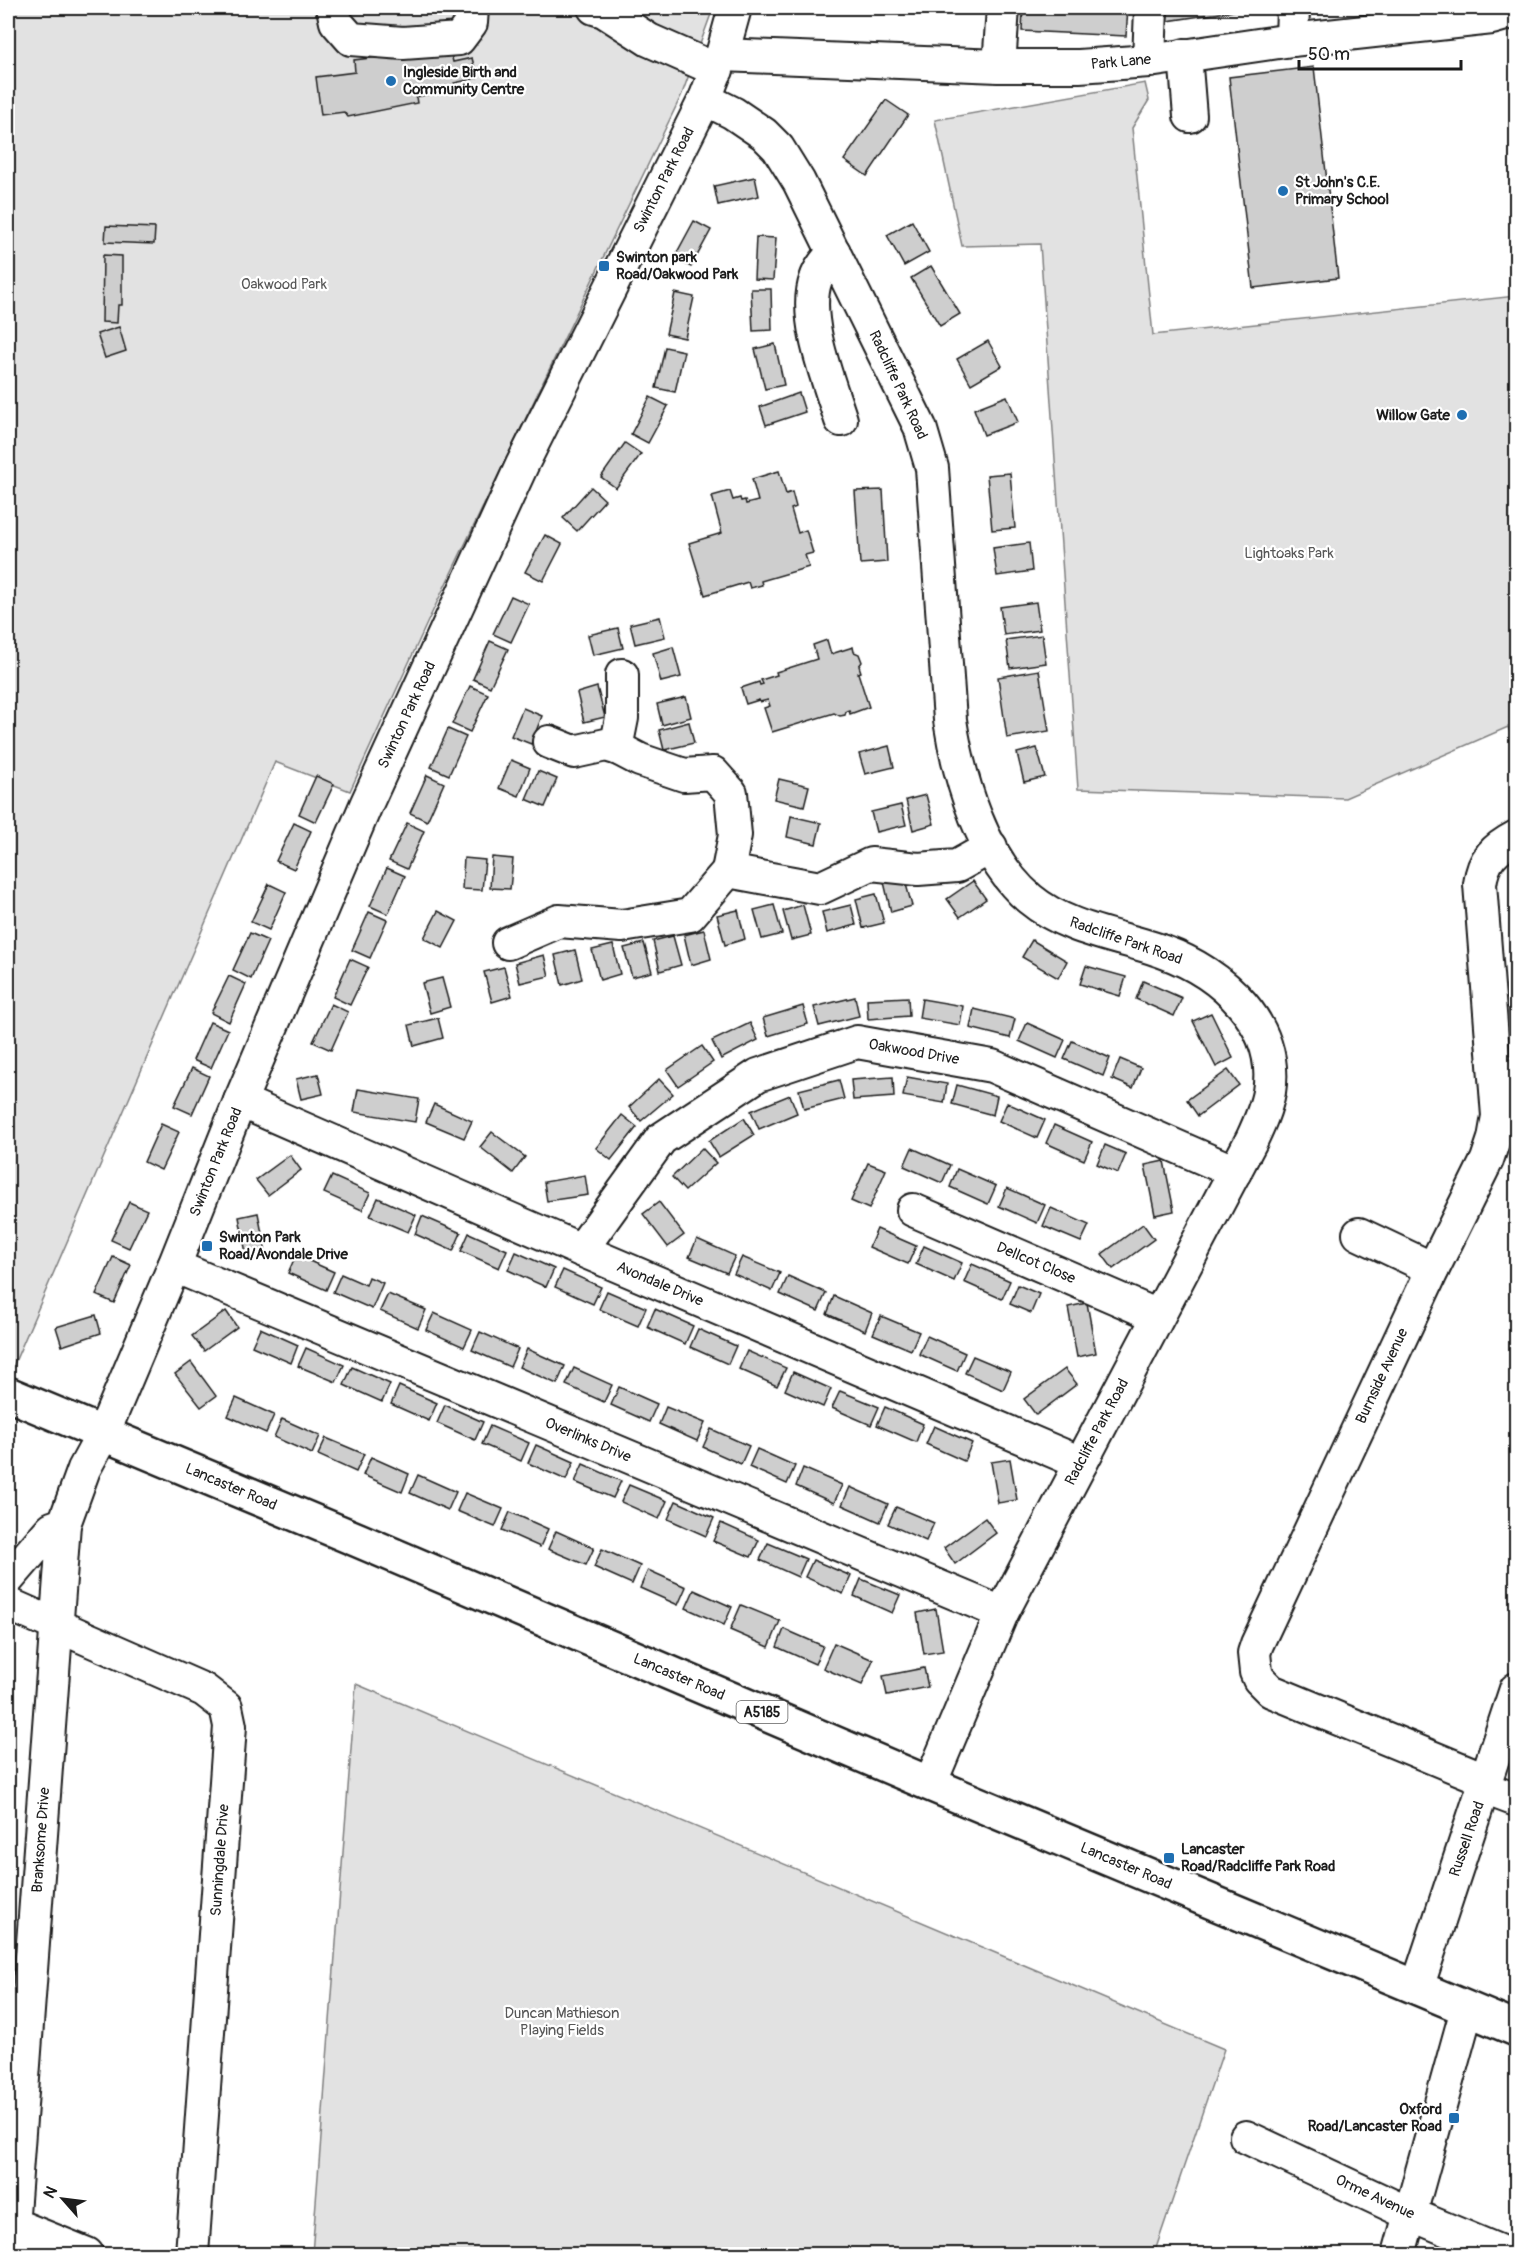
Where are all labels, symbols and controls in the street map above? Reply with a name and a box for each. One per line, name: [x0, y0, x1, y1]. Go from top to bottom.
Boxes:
scale bar: [1299, 33, 1461, 71]
text: 50 m: [1308, 43, 1350, 66]
street label: Park Lane: [1090, 50, 1153, 74]
place label: Ingleside Birth and Community Centre: [403, 63, 525, 99]
marker: Ingleside Birth and Community Centre: [384, 74, 398, 88]
street label: Swinton Park Road: [629, 124, 699, 236]
place label: St John's C.E. Primary School: [1295, 173, 1389, 209]
marker: St John's C.E. Primary School: [1276, 184, 1290, 198]
place label: Swinton park Road/Oakwood Park: [616, 248, 739, 284]
marker: Swinton park Road/Oakwood Park: [597, 259, 611, 273]
park label: Oakwood Park: [241, 275, 328, 294]
street label: Radcliffe Park Road: [864, 328, 932, 442]
place label: Willow Gate: [1376, 406, 1451, 425]
marker: Willow Gate: [1455, 408, 1469, 422]
park label: Lightoaks Park: [1244, 544, 1334, 563]
street label: Swinton Park Road: [374, 658, 440, 772]
street label: Radcliffe Park Road: [1067, 913, 1185, 969]
street label: Oakwood Drive: [867, 1035, 961, 1069]
street label: Swinton Park Road: [185, 1105, 247, 1219]
place label: Swinton Park Road/Avondale Drive: [219, 1228, 349, 1264]
street label: Dellcot Close: [994, 1238, 1079, 1288]
marker: Swinton Park Road/Avondale Drive: [200, 1239, 214, 1253]
street label: Avondale Drive: [614, 1257, 707, 1311]
street label: Burnside Avenue: [1352, 1325, 1413, 1427]
street label: Radcliffe Park Road: [1061, 1375, 1133, 1489]
street label: Overlinks Drive: [542, 1413, 635, 1467]
street label: Lancaster Road: [182, 1459, 280, 1515]
street label: Lancaster Road: [630, 1649, 728, 1705]
road number: A5185: [736, 1701, 788, 1723]
street label: Branksome Drive: [28, 1786, 54, 1893]
street label: Russell Road: [1445, 1799, 1489, 1879]
street label: Sunningdale Drive: [207, 1803, 233, 1917]
street label: Lancaster Road: [1077, 1838, 1175, 1894]
place label: Lancaster Road/Radcliffe Park Road: [1181, 1840, 1335, 1876]
marker: Lancaster Road/Radcliffe Park Road: [1162, 1851, 1176, 1865]
park label: Duncan Mathieson Playing Fields: [505, 2004, 619, 2040]
place label: Oxford Road/Lancaster Road: [1308, 2100, 1442, 2136]
marker: Oxford Road/Lancaster Road: [1447, 2111, 1461, 2125]
north arrow: [33, 2169, 93, 2229]
street label: Orme Avenue: [1332, 2170, 1418, 2224]
text: N: [39, 2183, 62, 2202]

